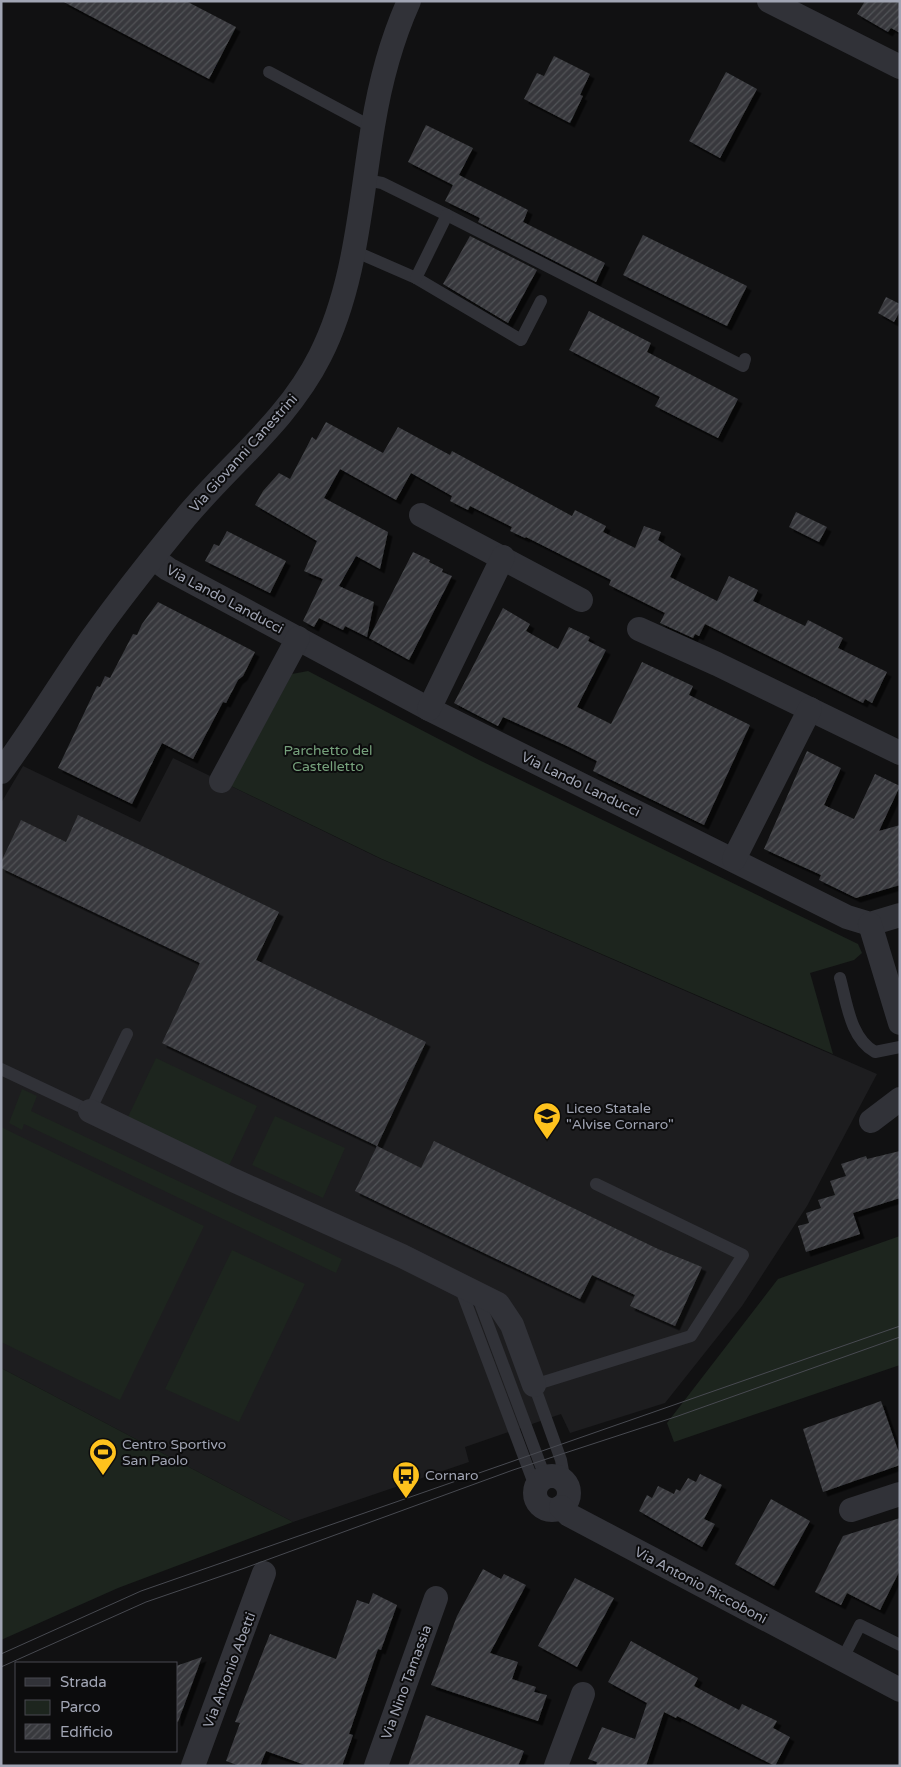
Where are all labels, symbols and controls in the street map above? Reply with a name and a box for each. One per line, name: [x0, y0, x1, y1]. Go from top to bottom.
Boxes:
street label: Via Giovanni Canestrini: [186, 391, 301, 516]
street label: Via Lando Landucci: [163, 561, 286, 638]
park label: Parchetto del Castelletto: [284, 742, 372, 775]
street label: Via Lando Landucci: [519, 748, 643, 821]
place label: Liceo Statale "Alvise Cornaro": [566, 1100, 674, 1133]
school or university icon: Liceo Statale "Alvise Cornaro": [532, 1101, 562, 1140]
place label: Centro Sportivo San Paolo: [122, 1436, 226, 1469]
sports icon: Centro Sportivo San Paolo: [88, 1437, 118, 1476]
bus stop icon: Cornaro: [391, 1460, 421, 1499]
place label: Cornaro: [425, 1467, 478, 1484]
street label: Via Antonio Riccoboni: [632, 1543, 770, 1628]
street label: Via Antonio Abetti: [200, 1610, 259, 1730]
street label: Via Nino Tamassia: [378, 1623, 435, 1742]
legend: [15, 1662, 178, 1752]
text: Strada: [60, 1673, 107, 1691]
text: Parco: [60, 1698, 101, 1716]
text: Edificio: [60, 1723, 113, 1741]

